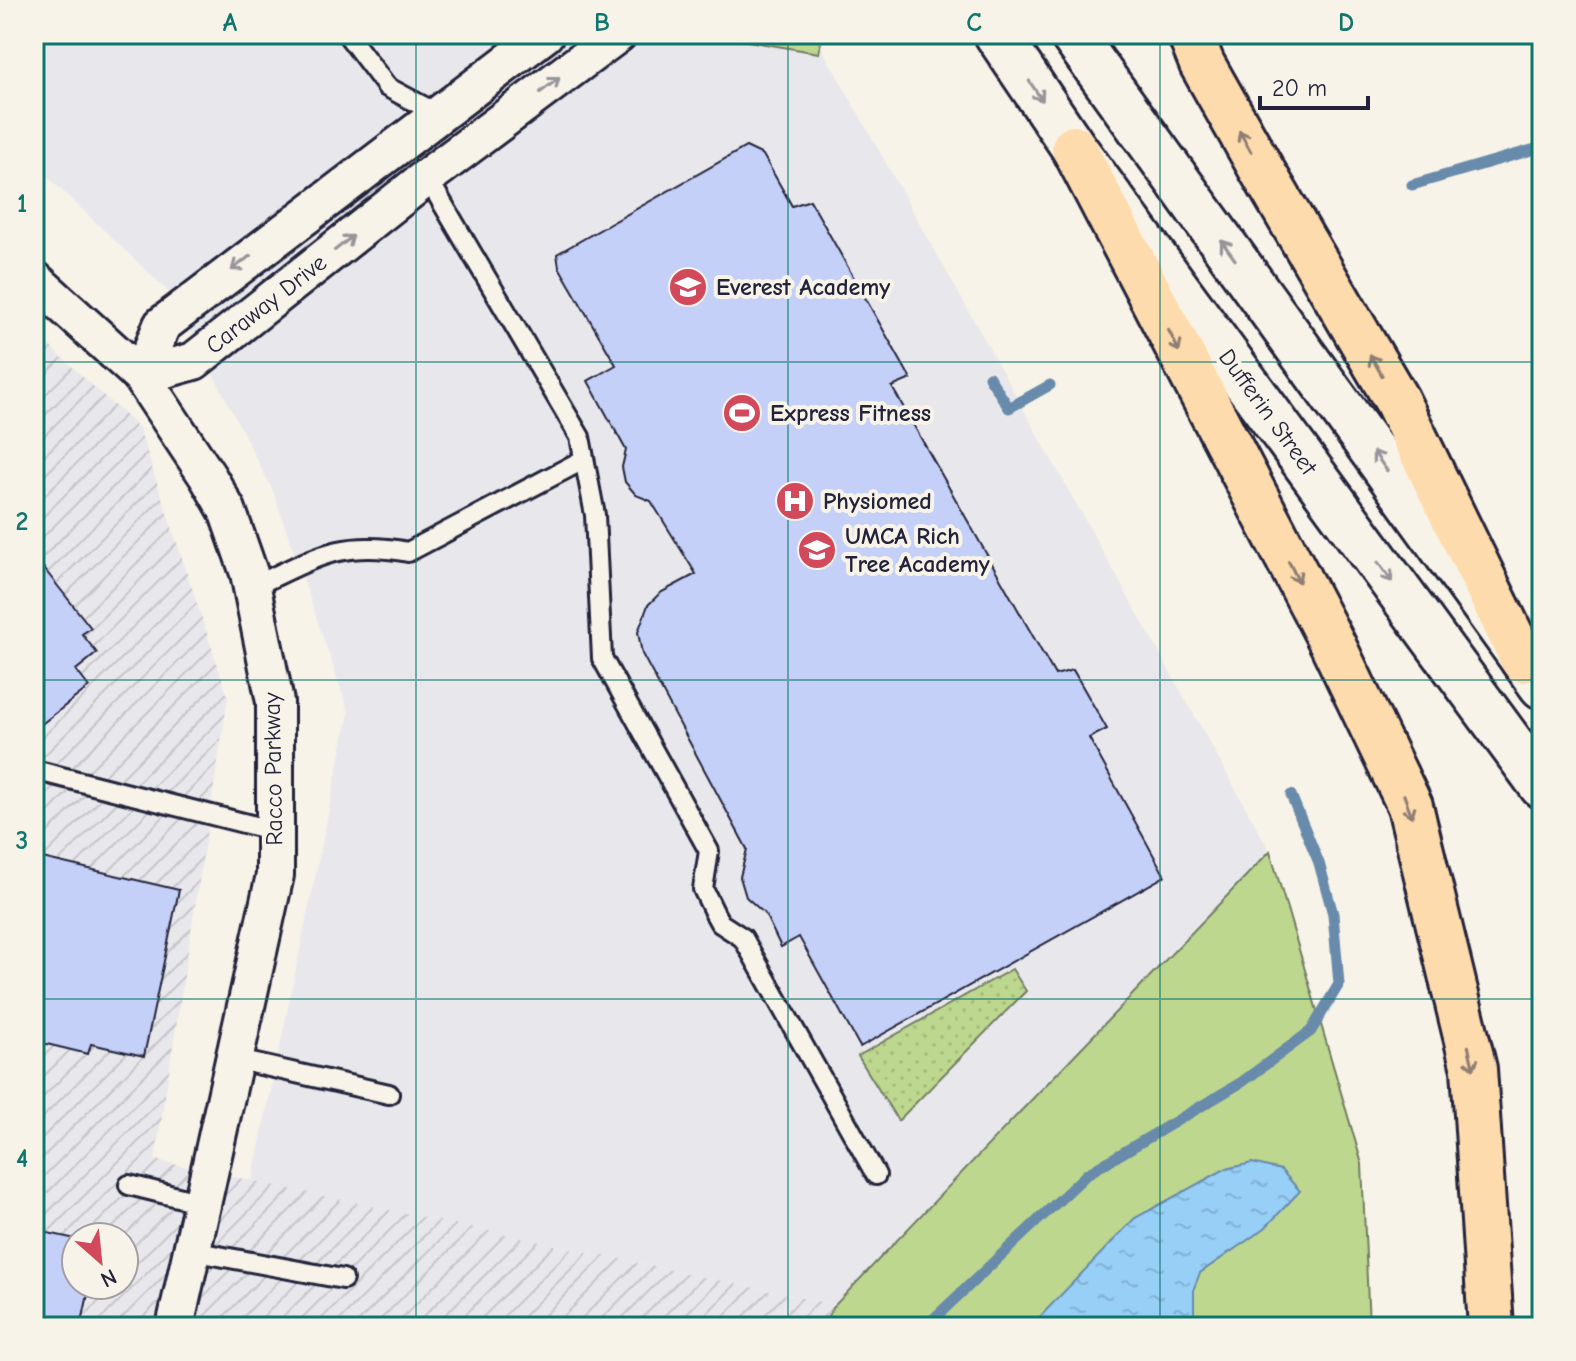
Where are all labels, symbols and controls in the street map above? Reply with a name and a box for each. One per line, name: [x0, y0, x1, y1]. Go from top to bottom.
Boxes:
text: A: [223, 8, 238, 38]
text: B: [594, 8, 610, 38]
text: C: [966, 8, 982, 38]
text: D: [1338, 8, 1354, 38]
scale bar: [1260, 60, 1368, 110]
text: 20 m: [1272, 74, 1327, 102]
one-way arrow: [539, 76, 560, 93]
one-way arrow: [1028, 79, 1044, 101]
one-way arrow: [1237, 129, 1252, 153]
text: 1: [17, 189, 27, 219]
one-way arrow: [333, 234, 354, 252]
one-way arrow: [1219, 240, 1236, 261]
street label: Caraway Drive: [200, 248, 332, 360]
one-way arrow: [231, 254, 252, 271]
school or university icon: Everest Academy: [667, 266, 709, 308]
place label: Everest Academy: [716, 273, 890, 301]
one-way arrow: [1167, 329, 1183, 353]
street label: Dufferin Street: [1213, 344, 1324, 481]
one-way arrow: [1368, 354, 1384, 377]
sports icon: Express Fitness: [721, 392, 763, 434]
place label: Express Fitness: [770, 399, 931, 427]
one-way arrow: [1371, 451, 1388, 472]
hospital icon: Physiomed: [774, 480, 816, 522]
place label: Physiomed: [823, 487, 932, 515]
text: 2: [16, 507, 28, 537]
place label: UMCA Rich Tree Academy: [845, 522, 990, 578]
school or university icon: UMCA Rich Tree Academy: [796, 529, 838, 571]
one-way arrow: [1286, 560, 1302, 584]
one-way arrow: [1376, 561, 1393, 582]
street label: Racco Parkway: [258, 692, 288, 846]
one-way arrow: [1402, 793, 1416, 817]
text: 3: [16, 826, 28, 856]
one-way arrow: [1464, 1044, 1479, 1070]
text: 4: [16, 1144, 28, 1174]
north arrow: [60, 1221, 140, 1301]
text: N: [96, 1263, 121, 1293]

